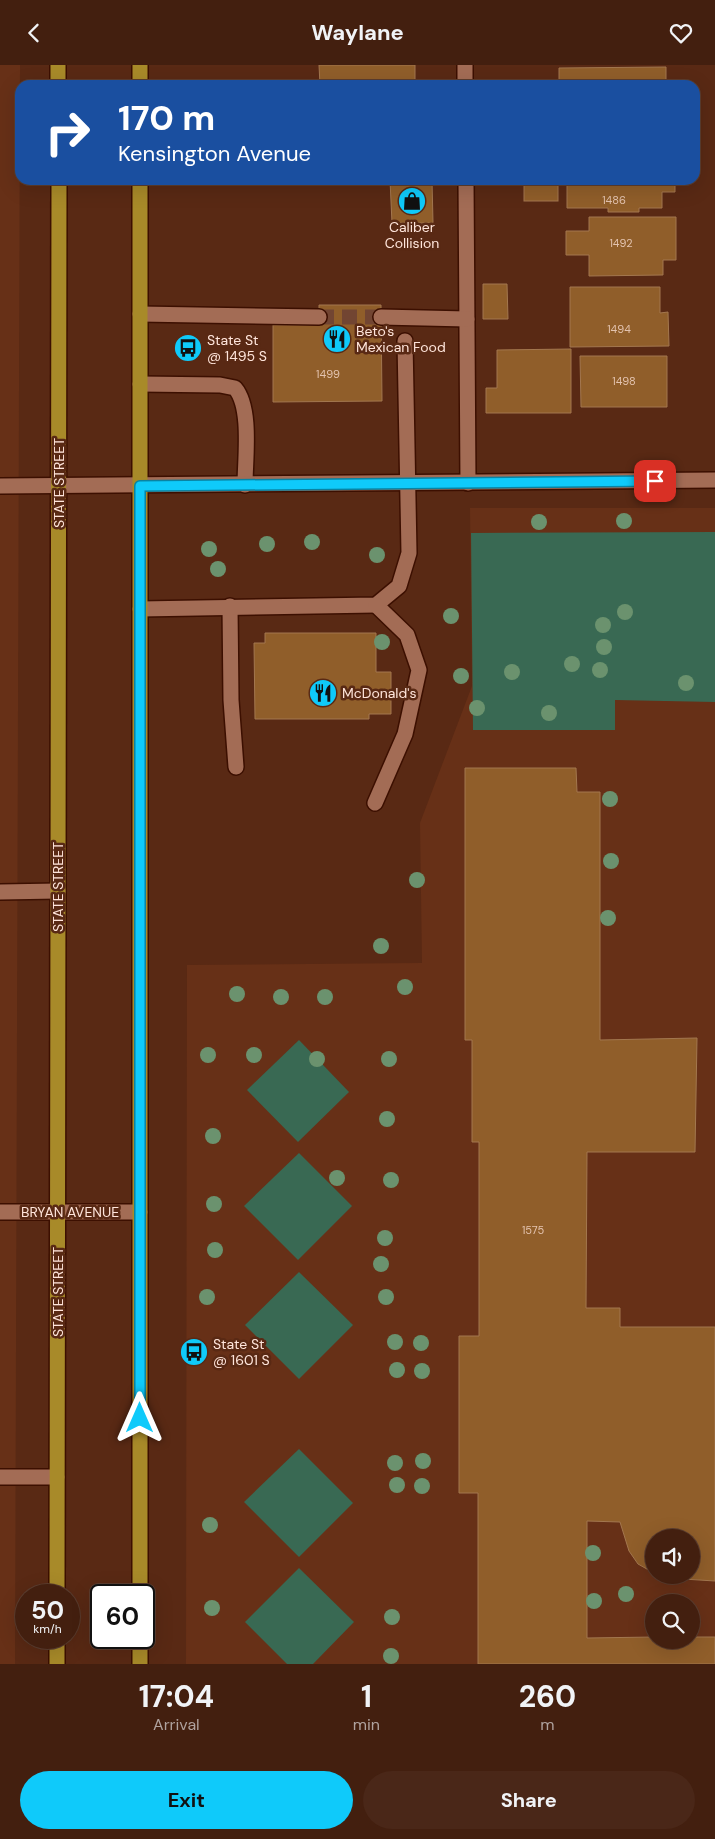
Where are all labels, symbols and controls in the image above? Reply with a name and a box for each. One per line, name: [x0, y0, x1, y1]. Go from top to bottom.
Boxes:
text: Waylane: [311, 18, 404, 47]
icon: back: [20, 19, 48, 47]
icon: heart: [667, 19, 695, 47]
text: 170 m: [118, 95, 215, 141]
icon: right: [35, 100, 100, 165]
text: Kensington Avenue: [118, 139, 311, 168]
shop icon: Caliber Collision: [397, 186, 427, 216]
house number: 1486: [602, 193, 626, 207]
place label: Caliber Collision: [385, 218, 439, 252]
house number: 1492: [609, 236, 633, 250]
place label: Beto's Mexican Food: [356, 322, 446, 356]
house number: 1494: [607, 322, 631, 336]
restaurant icon: Beto's Mexican Food: [322, 324, 352, 354]
place label: State St @ 1495 S: [207, 331, 267, 365]
bus stop icon: State St @ 1495 S: [173, 333, 203, 363]
house number: 1499: [316, 367, 340, 381]
house number: 1498: [612, 374, 636, 388]
street label: STATE STREET: [50, 438, 68, 528]
pin: [634, 460, 676, 502]
icon: arrive: [641, 467, 669, 495]
restaurant icon: McDonald's: [308, 678, 338, 708]
place label: McDonald's: [342, 684, 417, 702]
street label: STATE STREET: [49, 842, 67, 932]
street label: BRYAN AVENUE: [21, 1203, 119, 1221]
house number: 1575: [522, 1223, 544, 1237]
street label: STATE STREET: [49, 1247, 67, 1337]
place label: State St @ 1601 S: [213, 1335, 270, 1369]
bus stop icon: State St @ 1601 S: [179, 1337, 209, 1367]
position arrow: [113, 1391, 165, 1443]
map controls: [645, 1529, 700, 1649]
button: sound: [645, 1529, 700, 1584]
speed limit sign: 60: [90, 1584, 155, 1649]
text: 50: [31, 1594, 64, 1627]
button: search: [645, 1594, 700, 1649]
text: km/h: [33, 1621, 62, 1637]
text: 17:04: [139, 1677, 214, 1716]
text: 1: [361, 1677, 372, 1716]
text: 260: [519, 1677, 576, 1716]
text: Arrival: [153, 1714, 200, 1735]
text: min: [353, 1714, 380, 1735]
text: m: [540, 1714, 555, 1735]
button: Exit: [20, 1771, 353, 1829]
button: Share: [363, 1771, 695, 1829]

